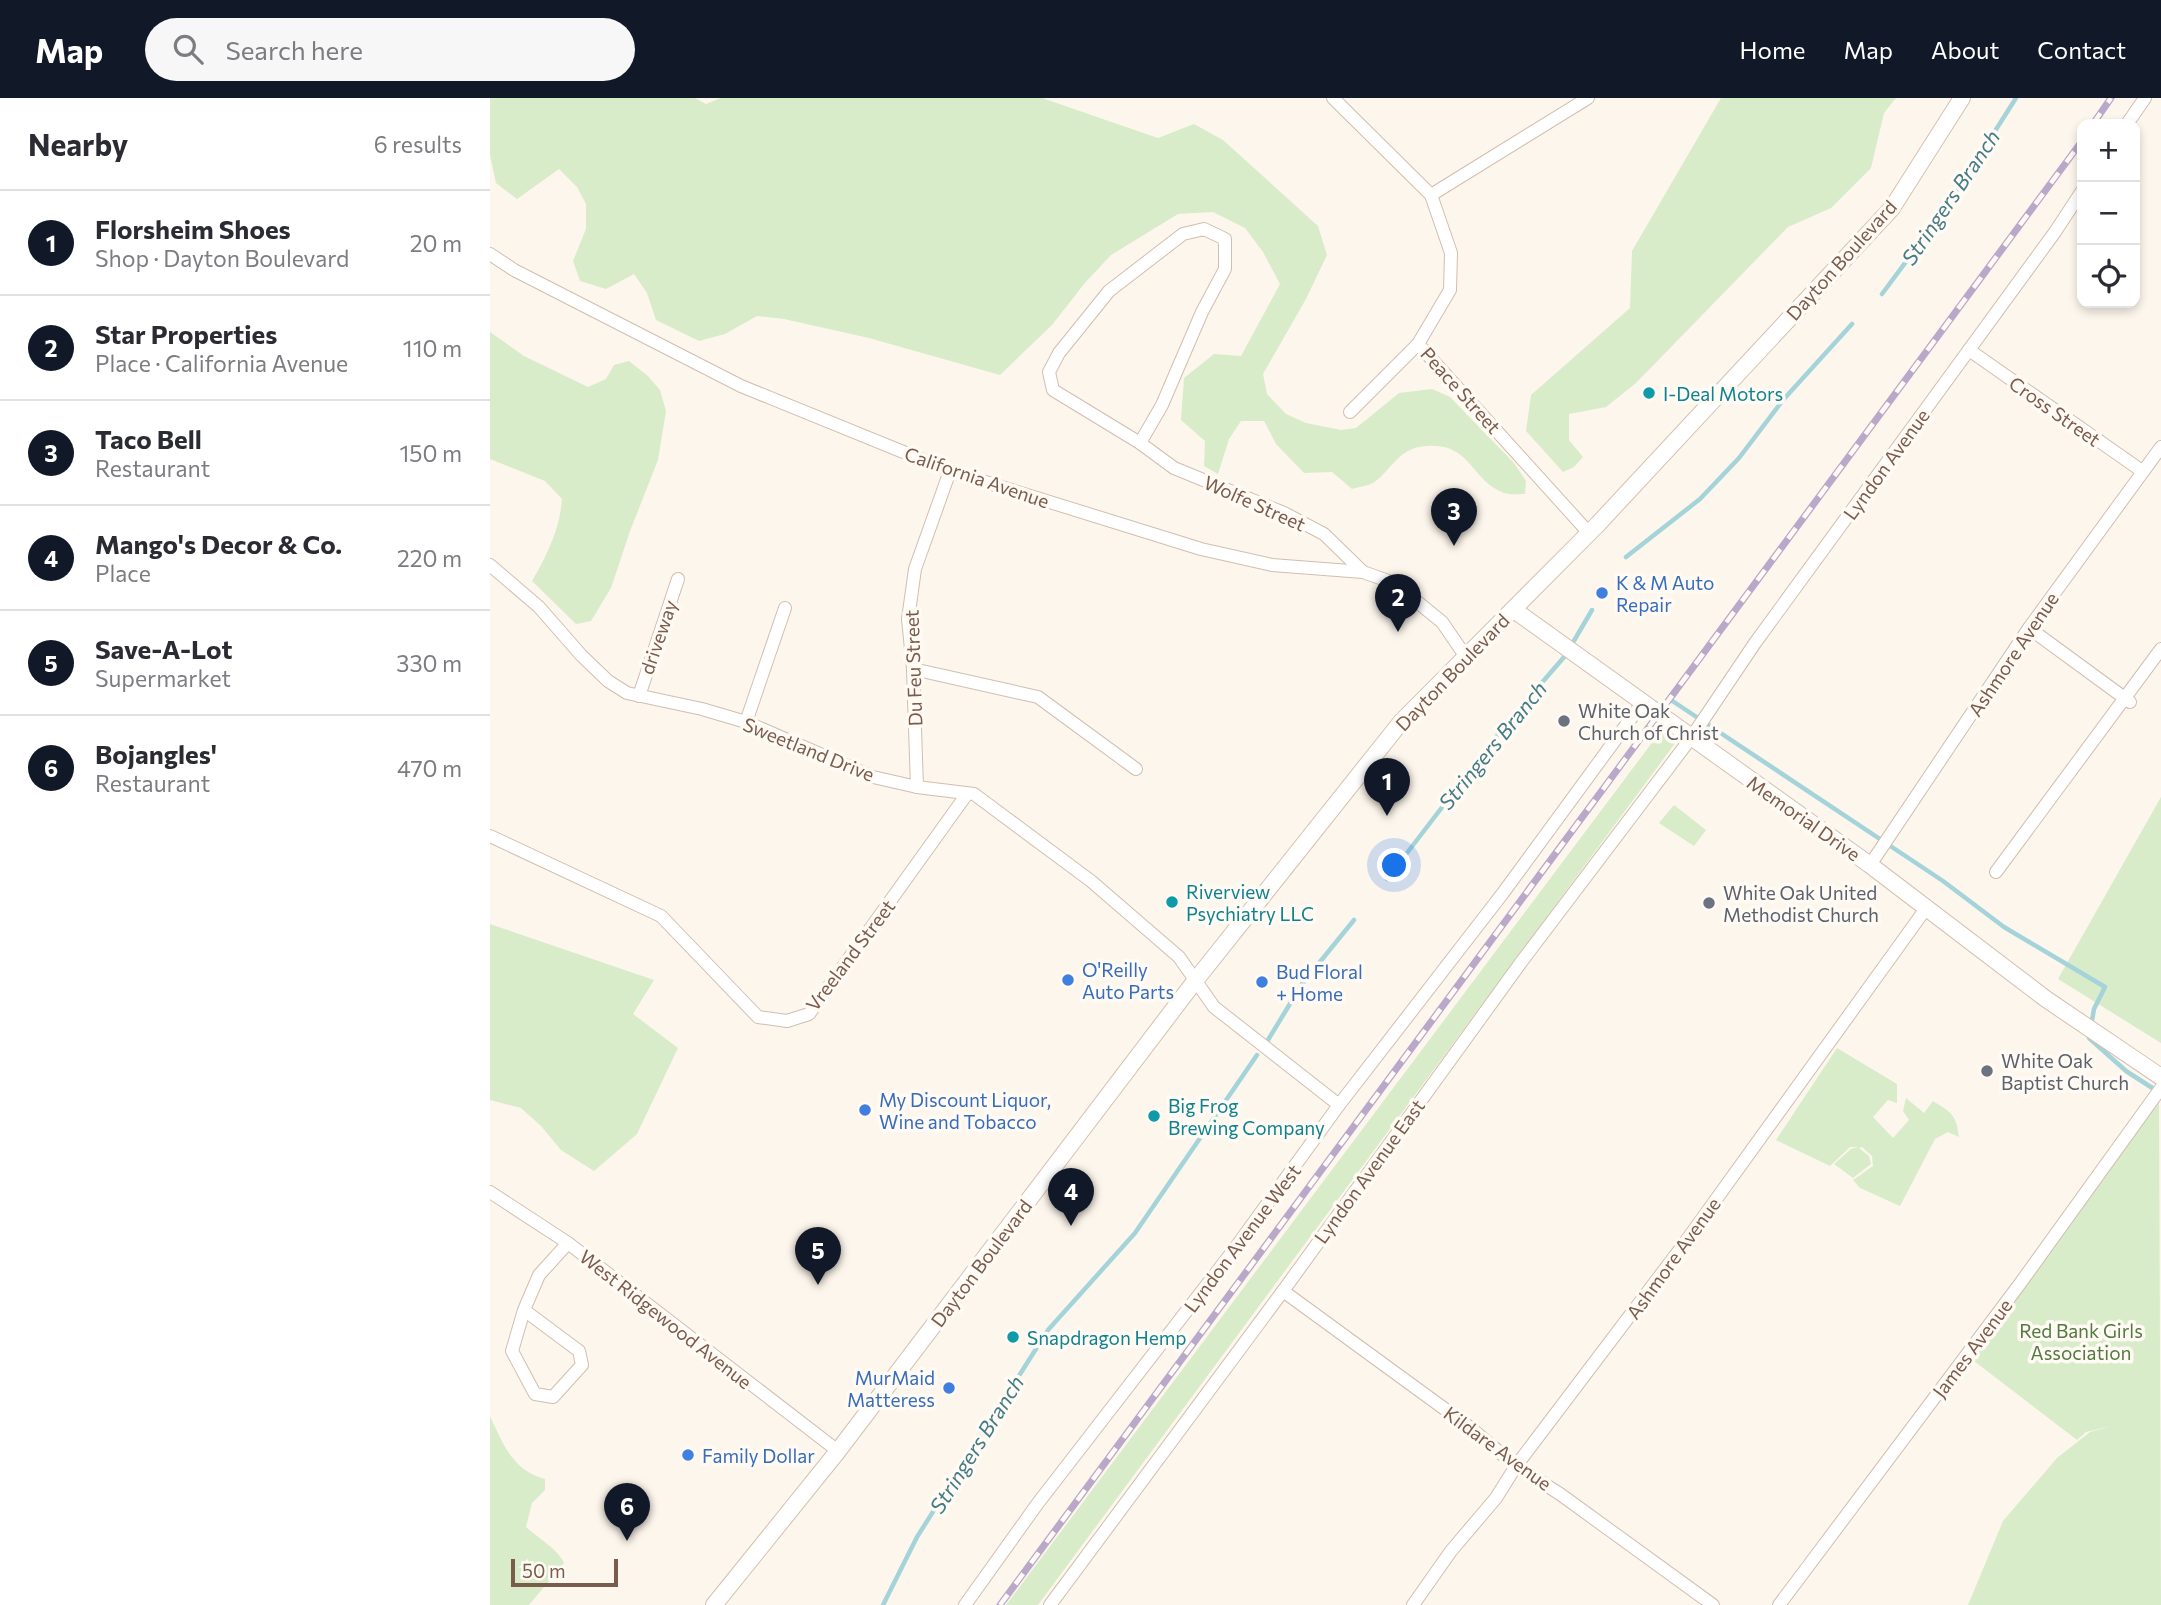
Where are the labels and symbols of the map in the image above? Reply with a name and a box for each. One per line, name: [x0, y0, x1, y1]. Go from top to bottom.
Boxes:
water label: Stringers Branch: [1896, 125, 2004, 269]
street label: Dayton Boulevard: [1781, 195, 1901, 325]
street label: Peace Street: [1416, 342, 1506, 438]
street label: Cross Street: [2005, 371, 2105, 451]
place label: I-Deal Motors: [1663, 382, 1783, 405]
marker: I-Deal Motors: [1641, 385, 1657, 401]
street label: Lyndon Avenue: [1838, 404, 1934, 524]
street label: California Avenue: [902, 441, 1052, 513]
street label: Wolfe Street: [1201, 470, 1309, 536]
pin: 3: [1431, 488, 1477, 546]
place label: K & M Auto Repair: [1616, 571, 1714, 616]
pin: 2: [1375, 574, 1421, 632]
marker: K & M Auto Repair: [1594, 585, 1610, 601]
street label: Ashmore Avenue: [1963, 588, 2063, 720]
street label: driveway: [635, 597, 681, 677]
street label: Du Feu Street: [899, 609, 927, 727]
street label: Dayton Boulevard: [1390, 609, 1514, 735]
water label: Stringers Branch: [1433, 676, 1551, 814]
place label: White Oak Church of Christ: [1578, 699, 1719, 744]
street label: Sweetland Drive: [740, 712, 878, 786]
marker: White Oak Church of Christ: [1556, 713, 1572, 729]
pin: 1: [1364, 758, 1410, 816]
street label: Memorial Drive: [1743, 770, 1865, 866]
your location: [1377, 848, 1411, 882]
place label: Riverview Psychiatry LLC: [1186, 880, 1314, 925]
place label: White Oak United Methodist Church: [1723, 881, 1879, 926]
marker: Riverview Psychiatry LLC: [1164, 894, 1180, 910]
street label: Vreeland Street: [801, 895, 899, 1015]
marker: White Oak United Methodist Church: [1701, 895, 1717, 911]
place label: O'Reilly Auto Parts: [1082, 958, 1174, 1003]
place label: Bud Floral + Home: [1276, 960, 1363, 1005]
marker: O'Reilly Auto Parts: [1060, 972, 1076, 988]
marker: Bud Floral + Home: [1254, 974, 1270, 990]
place label: White Oak Baptist Church: [2001, 1049, 2129, 1094]
marker: White Oak Baptist Church: [1979, 1063, 1995, 1079]
place label: My Discount Liquor, Wine and Tobacco: [879, 1088, 1051, 1133]
place label: Big Frog Brewing Company: [1168, 1094, 1325, 1139]
street label: Lyndon Avenue East: [1309, 1094, 1429, 1248]
marker: My Discount Liquor, Wine and Tobacco: [857, 1102, 873, 1118]
marker: Big Frog Brewing Company: [1146, 1108, 1162, 1124]
street label: Lyndon Avenue West: [1179, 1159, 1305, 1317]
pin: 4: [1048, 1168, 1094, 1226]
street label: Ashmore Avenue: [1621, 1193, 1725, 1323]
street label: Dayton Boulevard: [926, 1195, 1036, 1331]
pin: 5: [795, 1227, 841, 1285]
street label: West Ridgewood Avenue: [575, 1245, 757, 1393]
street label: James Avenue: [1927, 1294, 2017, 1402]
park label: Red Bank Girls Association: [2019, 1319, 2143, 1364]
place label: Snapdragon Hemp: [1027, 1326, 1187, 1349]
marker: Snapdragon Hemp: [1005, 1329, 1021, 1345]
place label: MurMaid Matteress: [847, 1366, 935, 1411]
water label: Stringers Branch: [924, 1371, 1028, 1517]
marker: MurMaid Matteress: [941, 1380, 957, 1396]
street label: Kildare Avenue: [1440, 1401, 1556, 1495]
place label: Family Dollar: [702, 1444, 815, 1467]
marker: Family Dollar: [680, 1447, 696, 1463]
pin: 6: [604, 1483, 650, 1541]
scale bar: [511, 1556, 618, 1588]

